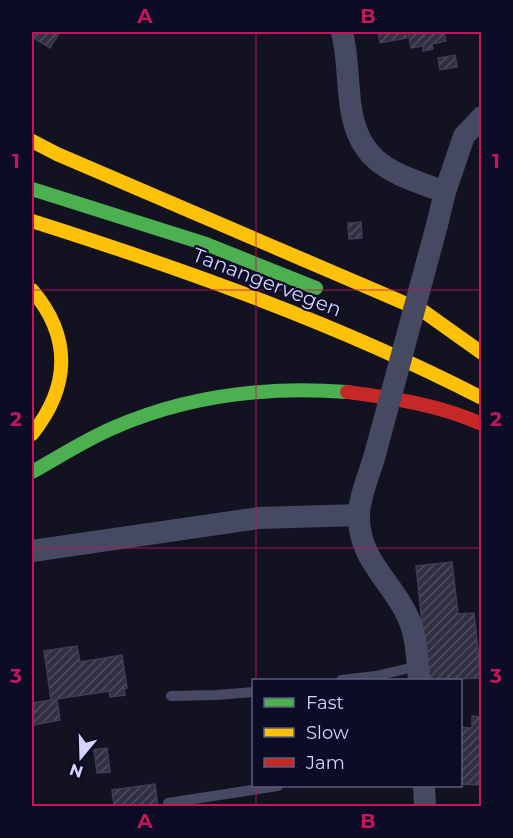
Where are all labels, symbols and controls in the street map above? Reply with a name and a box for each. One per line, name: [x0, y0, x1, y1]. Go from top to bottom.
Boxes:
text: A: [136, 4, 153, 28]
text: B: [360, 4, 376, 28]
text: 1: [12, 149, 20, 173]
text: 1: [492, 149, 500, 173]
street label: Tanangervegen: [189, 243, 345, 321]
text: 2: [10, 407, 22, 431]
text: 2: [490, 407, 502, 431]
text: 3: [9, 664, 22, 688]
text: 3: [489, 664, 502, 688]
legend: [252, 679, 462, 787]
text: Fast: [306, 692, 344, 714]
text: Slow: [306, 722, 349, 744]
north arrow: [51, 727, 111, 787]
text: Jam: [305, 752, 345, 774]
text: N: [67, 760, 85, 782]
text: A: [136, 809, 153, 833]
text: B: [360, 809, 376, 833]

